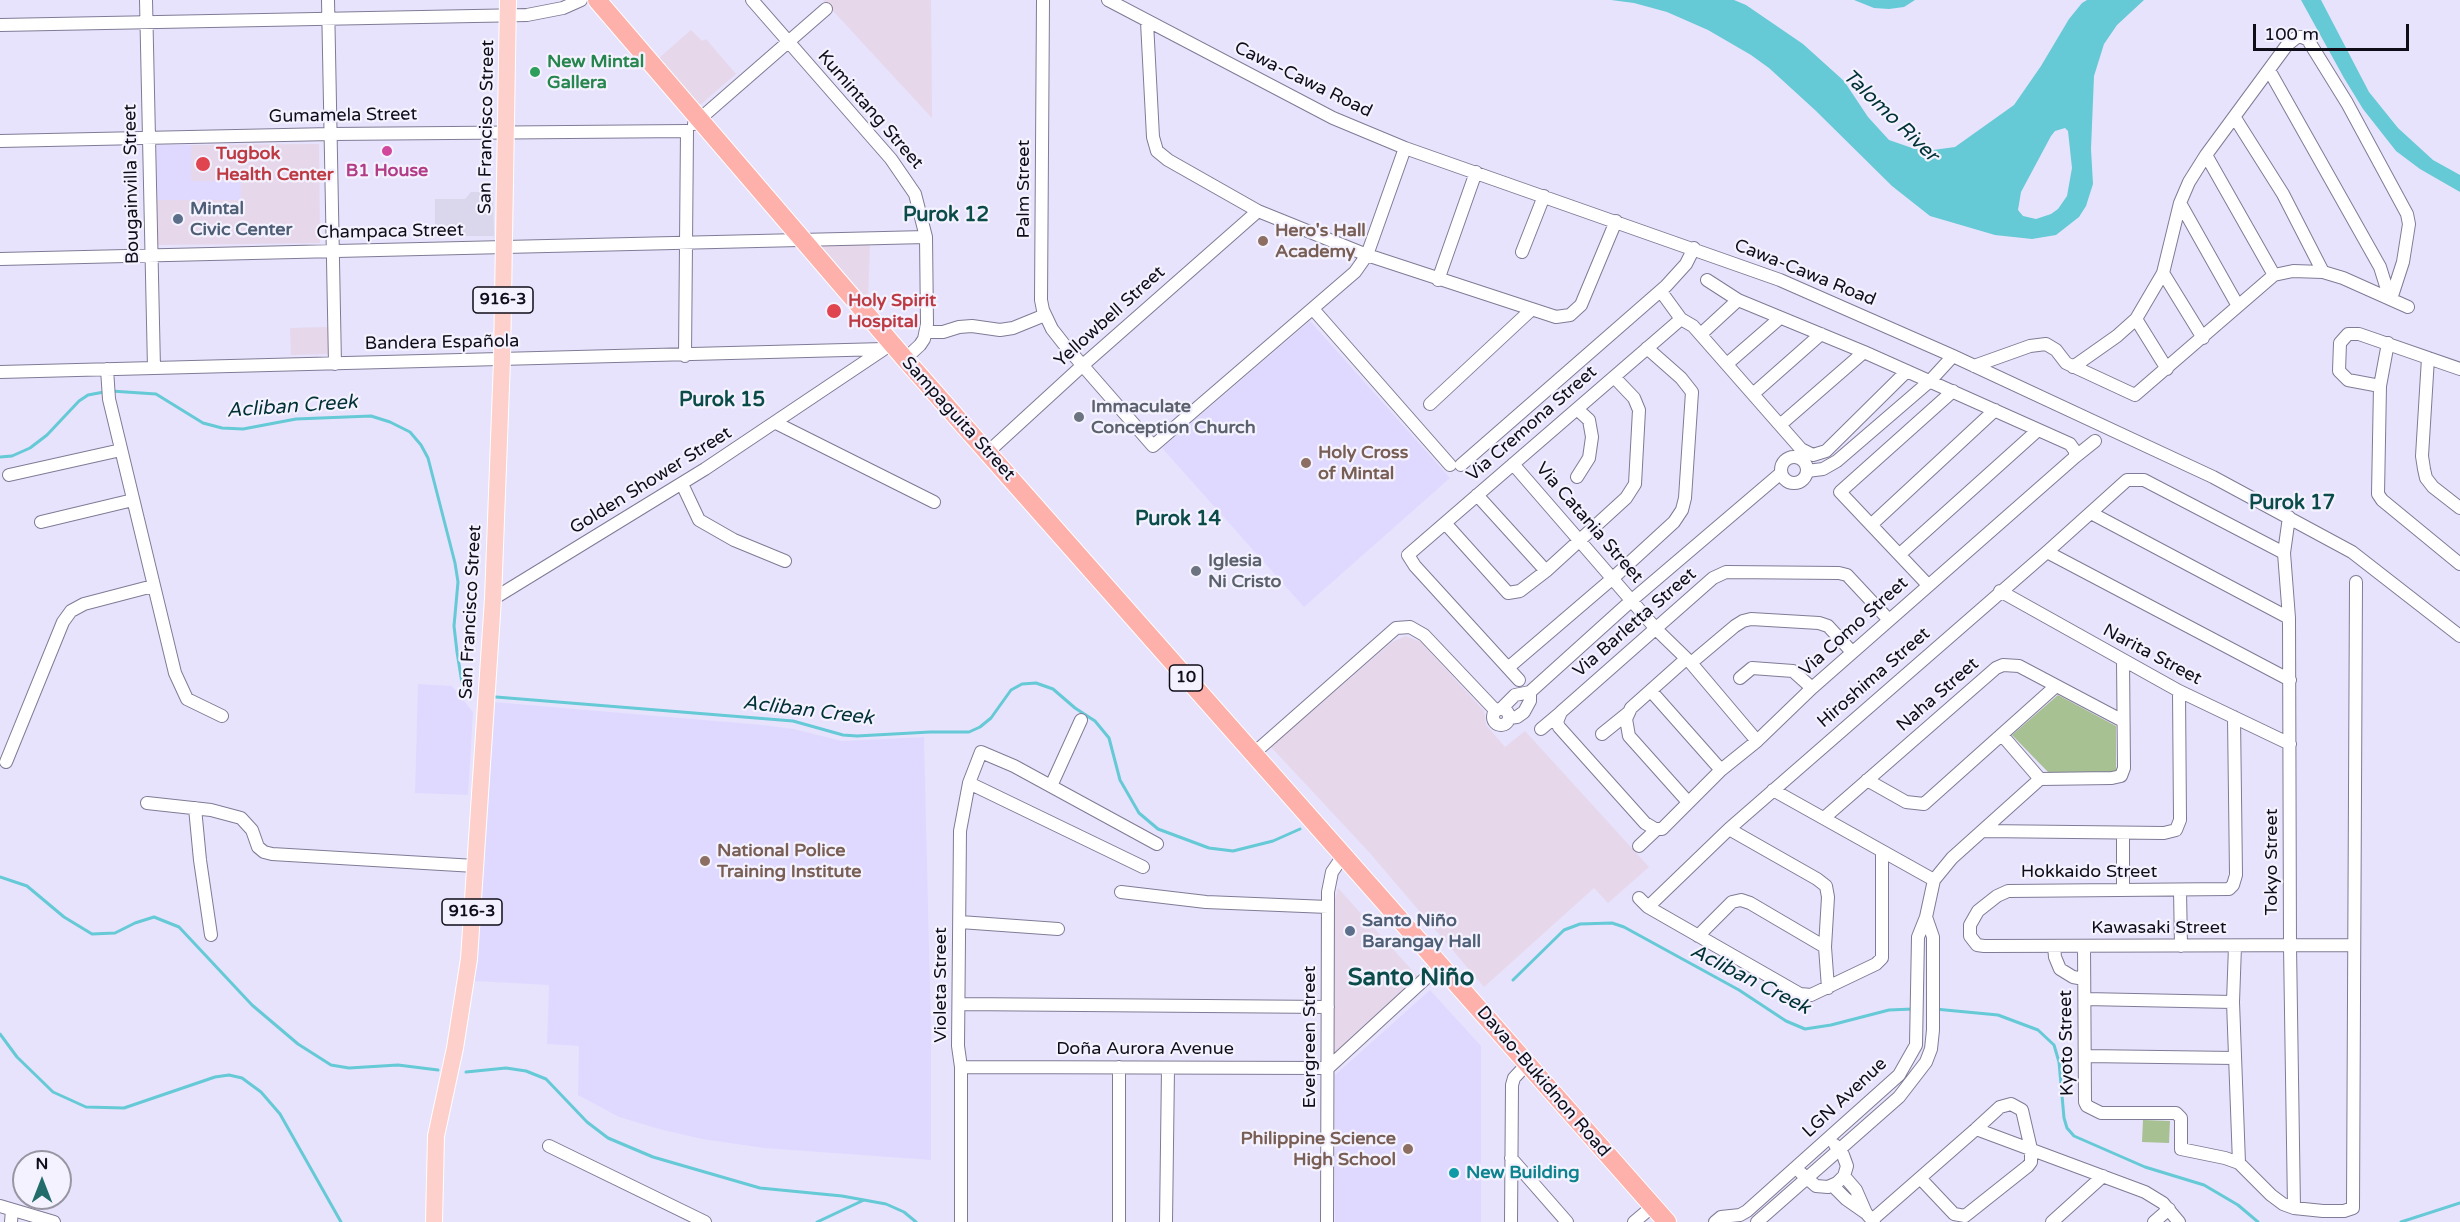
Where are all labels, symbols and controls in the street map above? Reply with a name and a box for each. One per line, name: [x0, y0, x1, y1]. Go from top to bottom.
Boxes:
scale bar: [2256, 12, 2412, 50]
text: 100 m: [2264, 23, 2319, 45]
street label: Cawa-Cawa Road: [1231, 37, 1375, 123]
street label: San Francisco Street: [475, 40, 499, 214]
street label: Kumintang Street: [813, 46, 927, 174]
place label: New Mintal Gallera: [547, 51, 644, 94]
marker: New Mintal Gallera: [528, 65, 542, 79]
water label: Talomo River: [1837, 65, 1943, 167]
street label: Bougainvilla Street: [120, 104, 144, 264]
street label: Gumamela Street: [268, 104, 418, 128]
street label: Palm Street: [1013, 140, 1035, 238]
place label: Tugbok Health Center: [216, 143, 334, 186]
marker: B1 House: [380, 144, 394, 158]
marker: Tugbok Health Center: [194, 155, 212, 173]
place label: B1 House: [346, 160, 428, 182]
place label: Mintal Civic Center: [190, 198, 292, 240]
district label: Purok 12: [903, 204, 989, 228]
marker: Mintal Civic Center: [171, 212, 185, 226]
street label: Champaca Street: [316, 220, 464, 244]
place label: Hero's Hall Academy: [1275, 220, 1366, 262]
marker: Hero's Hall Academy: [1256, 234, 1270, 248]
street label: Cawa-Cawa Road: [1731, 235, 1879, 311]
street label: Yellowbell Street: [1050, 262, 1170, 372]
road number: 916-3: [473, 287, 533, 313]
place label: Holy Spirit Hospital: [848, 290, 936, 332]
marker: Holy Spirit Hospital: [825, 302, 843, 320]
street label: Bandera Española: [364, 331, 520, 355]
street label: Sampaguita Street: [897, 353, 1019, 485]
street label: Via Cremona Street: [1462, 362, 1602, 486]
district label: Purok 15: [679, 389, 765, 413]
water label: Acliban Creek: [226, 390, 358, 424]
place label: Immaculate Conception Church: [1091, 396, 1256, 438]
marker: Immaculate Conception Church: [1072, 410, 1086, 424]
street label: Golden Shower Street: [566, 422, 736, 540]
place label: Holy Cross of Mintal: [1318, 442, 1408, 484]
marker: Holy Cross of Mintal: [1299, 456, 1313, 470]
street label: Via Catania Street: [1531, 458, 1647, 588]
district label: Purok 17: [2249, 492, 2335, 516]
district label: Purok 14: [1135, 508, 1221, 532]
street label: San Francisco Street: [456, 524, 486, 700]
place label: Iglesia Ni Cristo: [1208, 550, 1281, 592]
marker: Iglesia Ni Cristo: [1189, 564, 1203, 578]
street label: Via Barletta Street: [1569, 564, 1701, 682]
street label: Via Como Street: [1795, 573, 1913, 681]
street label: Narita Street: [2099, 620, 2205, 690]
street label: Hiroshima Street: [1813, 623, 1935, 733]
street label: Naha Street: [1893, 653, 1983, 737]
road number: 10: [1170, 665, 1202, 691]
water label: Acliban Creek: [741, 691, 875, 731]
street label: Tokyo Street: [2261, 808, 2283, 916]
place label: National Police Training Institute: [717, 840, 861, 882]
marker: National Police Training Institute: [698, 854, 712, 868]
street label: Hokkaido Street: [2021, 861, 2157, 883]
road number: 916-3: [442, 899, 502, 925]
place label: Santo Niño Barangay Hall: [1362, 910, 1481, 952]
street label: Kawasaki Street: [2091, 917, 2227, 939]
marker: Santo Niño Barangay Hall: [1343, 924, 1357, 938]
street label: Violeta Street: [930, 927, 952, 1043]
water label: Acliban Creek: [1686, 940, 1814, 1020]
district label: Santo Niño: [1348, 965, 1474, 993]
street label: Evergreen Street: [1299, 966, 1321, 1108]
street label: Kyoto Street: [2055, 990, 2079, 1096]
street label: Davao-Bukidnon Road: [1472, 1002, 1614, 1162]
street label: Doña Aurora Avenue: [1056, 1038, 1234, 1060]
street label: LGN Avenue: [1798, 1053, 1892, 1143]
place label: Philippine Science High School: [1241, 1128, 1396, 1170]
marker: Philippine Science High School: [1401, 1142, 1415, 1156]
north arrow: [12, 1150, 72, 1210]
text: N: [36, 1154, 48, 1174]
place label: New Building: [1466, 1162, 1580, 1184]
marker: New Building: [1447, 1166, 1461, 1180]

